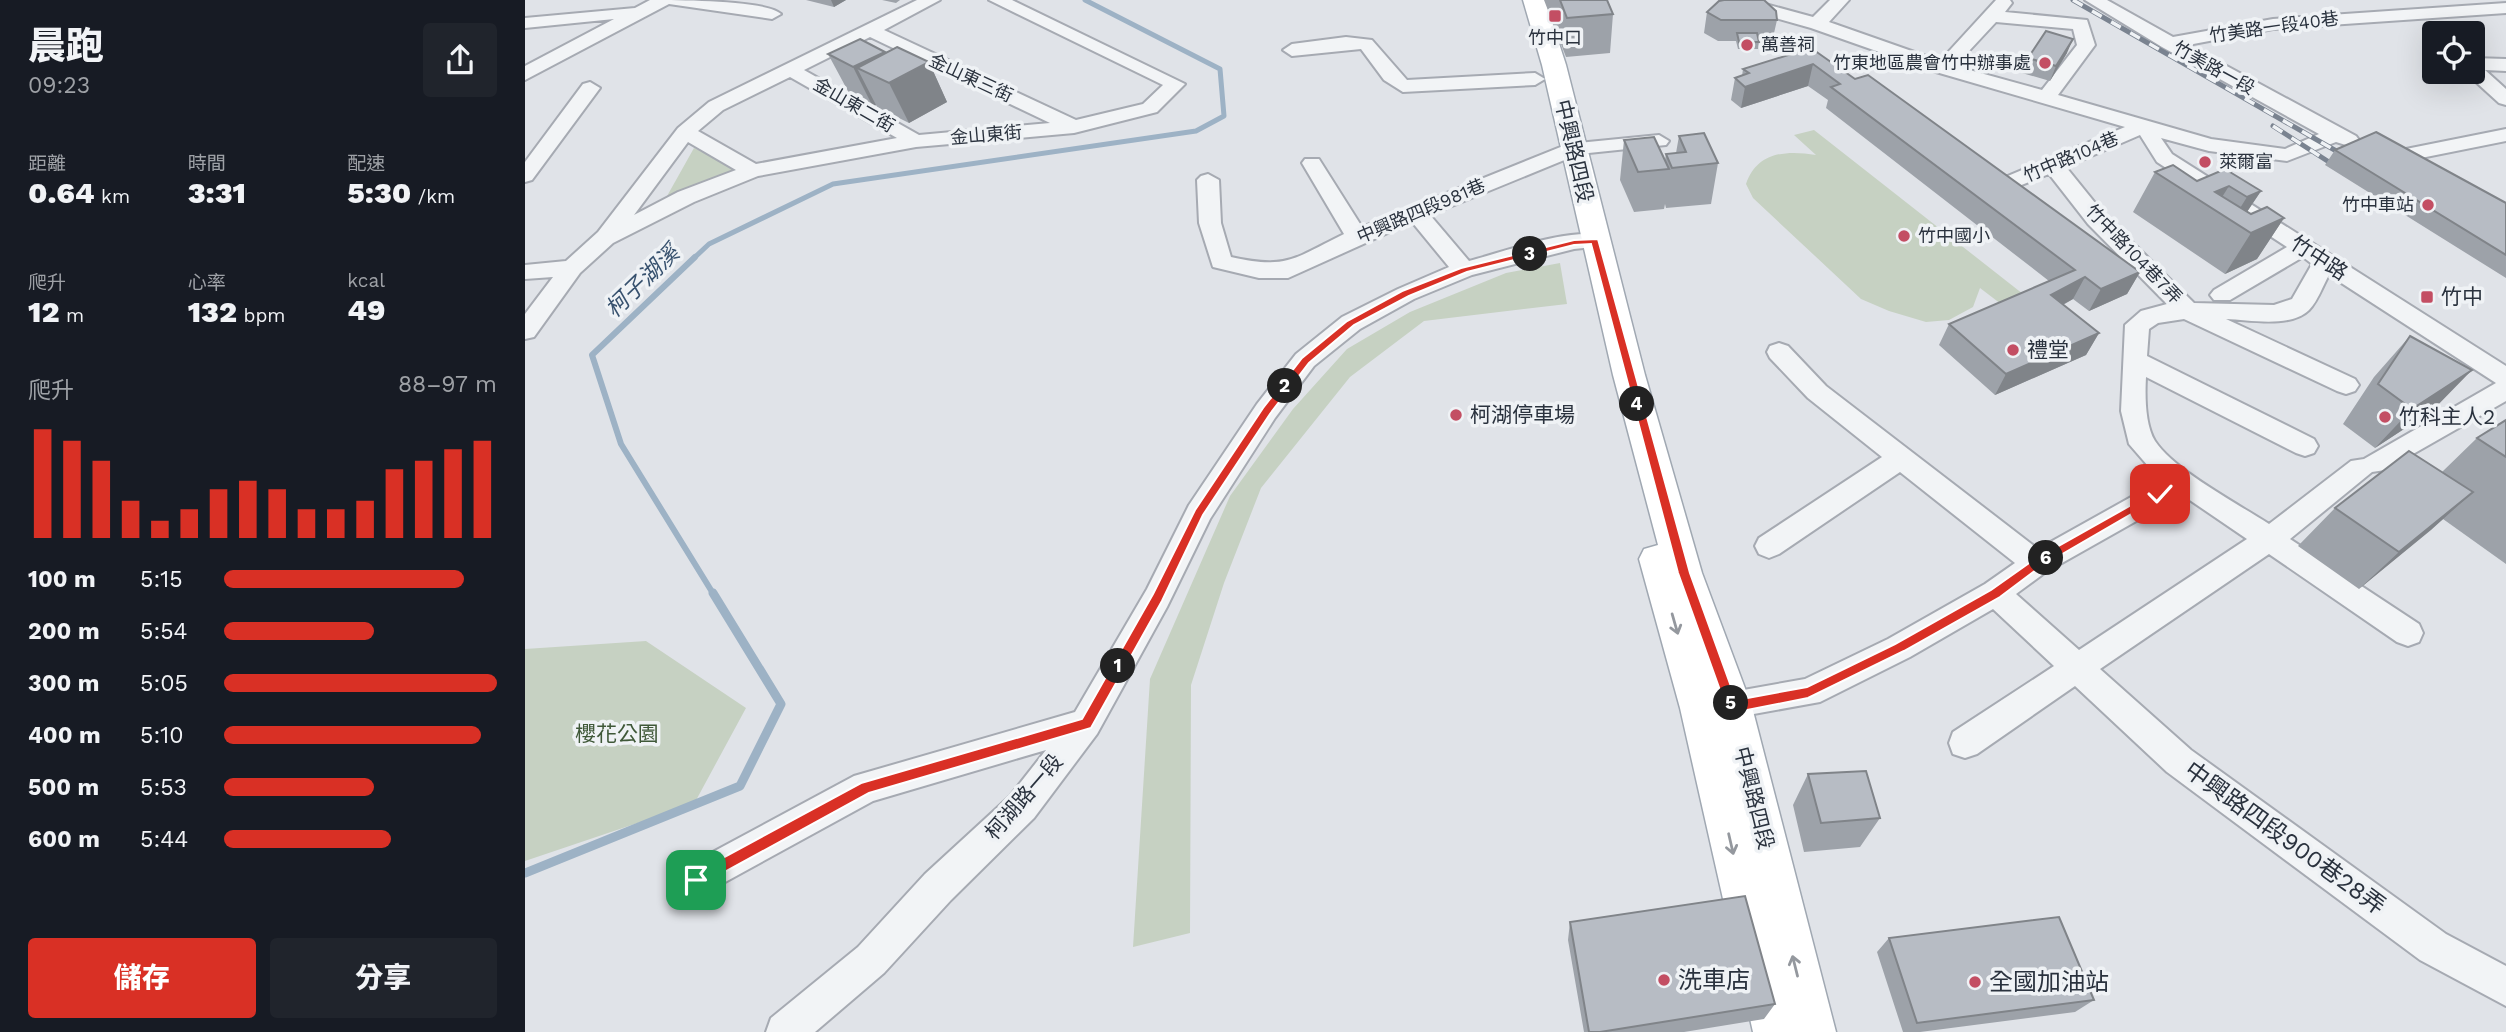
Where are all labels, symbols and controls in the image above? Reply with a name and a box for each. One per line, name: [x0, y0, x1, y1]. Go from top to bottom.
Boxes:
street label: 竹美路一段40巷: [2208, 7, 2340, 46]
marker: 竹中口: [1547, 8, 1563, 24]
map controls: [2422, 21, 2485, 84]
button: locate: [2422, 21, 2485, 84]
button: share: [423, 23, 497, 97]
text: 晨跑: [28, 24, 104, 68]
place label: 竹中口: [1528, 27, 1582, 48]
place label: 萬善祠: [1761, 34, 1815, 55]
marker: 萬善祠: [1739, 37, 1755, 53]
street label: 竹美路一段: [2170, 37, 2259, 99]
street label: 金山東三街: [926, 49, 1016, 106]
place label: 竹東地區農會竹中辦事處: [1833, 52, 2031, 73]
marker: 竹東地區農會竹中辦事處: [2037, 55, 2053, 71]
text: 09:23: [28, 72, 90, 99]
street label: 金山東二街: [810, 73, 898, 136]
street label: 中興路四段: [1550, 97, 1598, 205]
street label: 金山東街: [949, 121, 1023, 148]
street label: 竹中路104巷: [2020, 127, 2121, 186]
place label: 萊爾富: [2219, 151, 2273, 172]
text: 距離: [28, 152, 66, 175]
text: 時間: [188, 152, 226, 175]
text: 配速: [347, 152, 385, 175]
marker: 萊爾富: [2197, 154, 2213, 170]
street label: 中興路四段981巷: [1354, 174, 1488, 247]
text: 0.64: [28, 175, 95, 210]
text: 3:31: [188, 175, 246, 210]
text: 5:30: [347, 175, 411, 210]
text: km: [95, 185, 130, 208]
text: /km: [411, 185, 455, 208]
place label: 竹中車站: [2342, 194, 2414, 215]
marker: 竹中車站: [2420, 197, 2436, 213]
street label: 竹中路104巷7弄: [2082, 200, 2187, 307]
place label: 竹中國小: [1918, 225, 1990, 246]
marker: 竹中國小: [1896, 228, 1912, 244]
street label: 竹中路: [2286, 230, 2352, 285]
pin: 3: [1513, 236, 1548, 272]
water label: 柯子湖溪: [600, 238, 687, 323]
text: 3: [1524, 242, 1535, 265]
text: kcal: [347, 269, 385, 292]
text: 爬升: [28, 271, 66, 294]
text: 心率: [188, 271, 226, 294]
place label: 竹中: [2441, 284, 2483, 309]
marker: 竹中: [2419, 289, 2435, 305]
text: 49: [347, 292, 386, 327]
text: 12: [28, 294, 59, 329]
text: 132: [188, 294, 237, 329]
text: m: [59, 304, 84, 327]
text: bpm: [237, 304, 285, 327]
place label: 禮堂: [2027, 337, 2069, 362]
marker: 禮堂: [2005, 342, 2021, 358]
pin: 2: [1267, 368, 1303, 404]
text: 88–97 m: [398, 371, 497, 398]
text: 2: [1279, 374, 1290, 397]
text: 爬升: [28, 377, 74, 404]
pin: 4: [1619, 386, 1655, 422]
text: 4: [1630, 392, 1643, 415]
place label: 柯湖停車場: [1470, 402, 1575, 427]
place label: 竹科主人2: [2399, 404, 2495, 429]
marker: 柯湖停車場: [1448, 407, 1464, 423]
marker: 竹科主人2: [2377, 409, 2393, 425]
pin: [2130, 464, 2190, 524]
icon: check: [2141, 475, 2179, 513]
pin: 6: [2029, 540, 2063, 576]
text: 6: [2040, 546, 2051, 569]
text: 100 m: [28, 566, 96, 593]
text: 5:15: [140, 566, 183, 593]
one-way arrow: [1670, 613, 1683, 635]
text: 200 m: [28, 618, 100, 645]
text: 5:54: [140, 618, 188, 645]
pin: 1: [1101, 648, 1135, 684]
text: 1: [1113, 654, 1122, 677]
text: 300 m: [28, 670, 99, 697]
text: 5:05: [140, 670, 188, 697]
pin: 5: [1713, 686, 1749, 720]
text: 5: [1725, 691, 1736, 714]
park label: 櫻花公園: [575, 721, 659, 746]
text: 400 m: [28, 722, 101, 749]
text: 5:10: [140, 722, 183, 749]
street label: 中興路四段: [1730, 744, 1779, 852]
street label: 柯湖路一段: [980, 749, 1067, 844]
street label: 中興路四段900巷28弄: [2179, 756, 2391, 920]
text: 500 m: [28, 774, 99, 801]
text: 5:53: [140, 774, 187, 801]
text: 600 m: [28, 826, 100, 853]
text: 5:44: [140, 826, 188, 853]
one-way arrow: [1725, 832, 1738, 855]
pin: [666, 850, 726, 910]
icon: arrive: [677, 861, 715, 899]
button: 儲存: [28, 938, 256, 1018]
button: 分享: [270, 938, 497, 1018]
one-way arrow: [1788, 955, 1801, 978]
place label: 洗車店: [1678, 966, 1750, 994]
place label: 全國加油站: [1989, 968, 2109, 996]
marker: 洗車店: [1656, 972, 1672, 988]
marker: 全國加油站: [1967, 974, 1983, 990]

